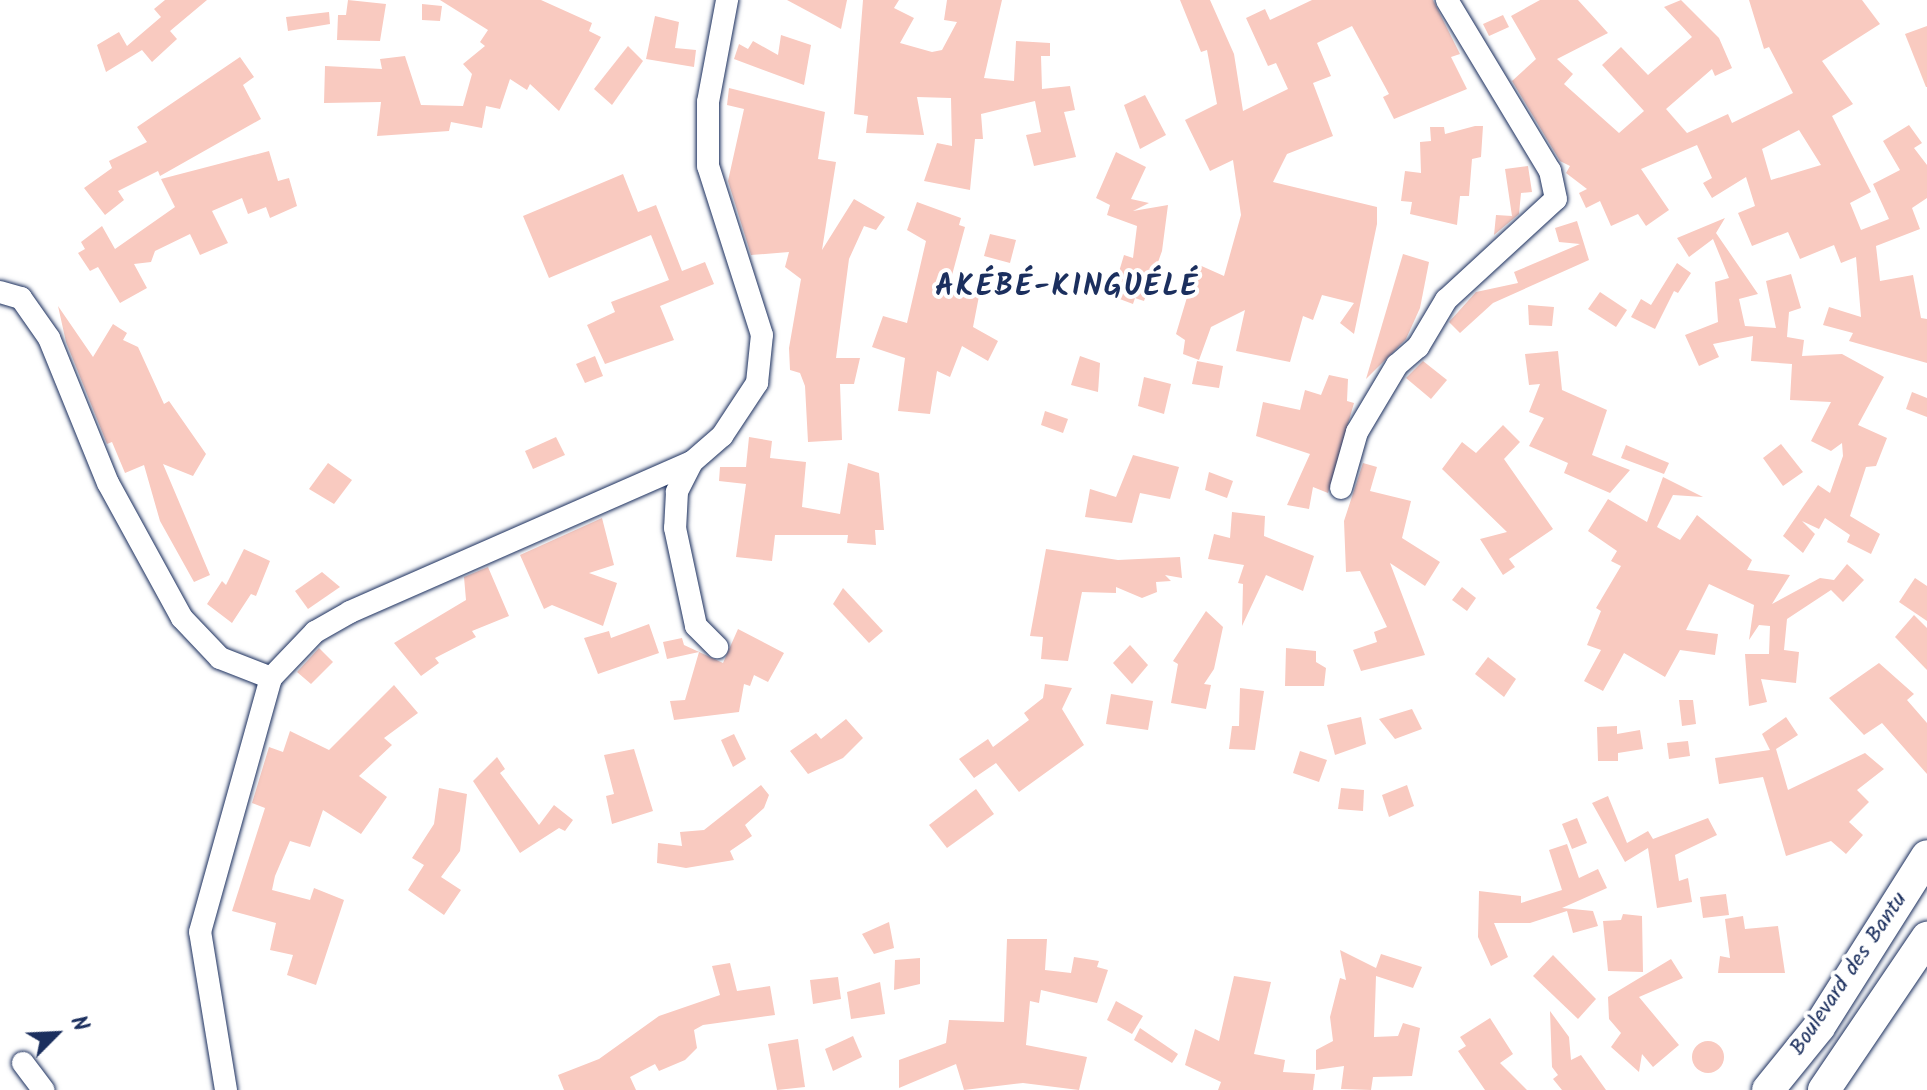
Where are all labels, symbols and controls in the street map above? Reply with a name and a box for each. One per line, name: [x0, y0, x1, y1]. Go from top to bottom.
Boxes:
district label: AKÉBÉ-KINGUÉLÉ: [935, 269, 1199, 305]
street label: Boulevard des Bantu: [1785, 888, 1913, 1060]
north arrow: [16, 994, 96, 1074]
text: N: [60, 1011, 97, 1037]

